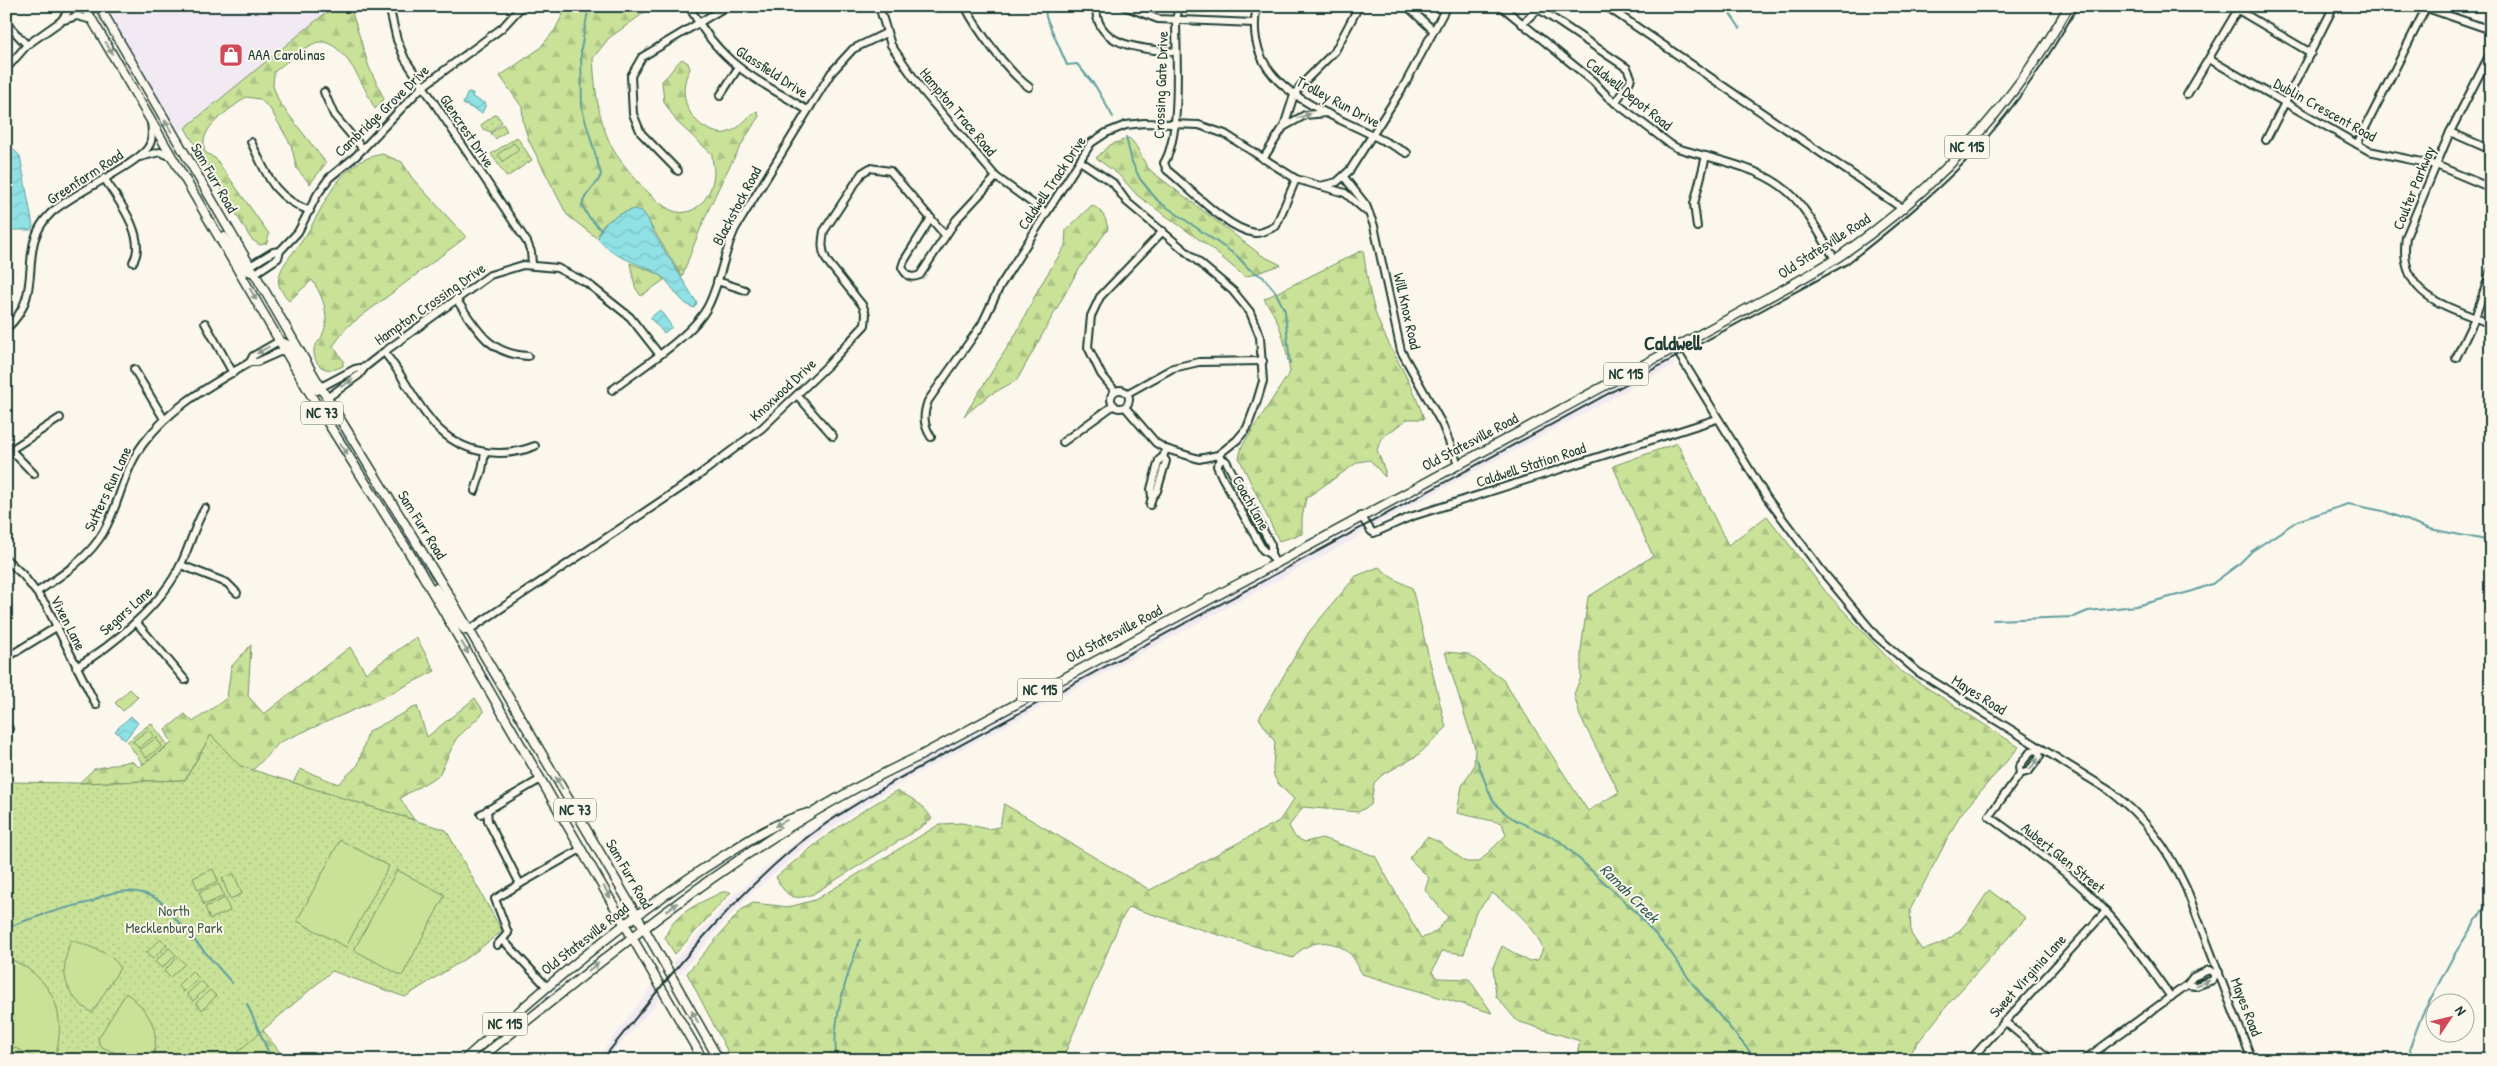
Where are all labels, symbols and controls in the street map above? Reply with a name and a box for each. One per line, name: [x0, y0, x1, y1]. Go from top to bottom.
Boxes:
street label: Crossing Gate Drive: [1148, 31, 1173, 139]
street label: Glassfield Drive: [732, 40, 812, 103]
one-way arrow: [104, 42, 113, 55]
shop icon: AAA Carolinas: [218, 42, 244, 68]
place label: AAA Carolinas: [248, 44, 325, 65]
street label: Caldwell Depot Road: [1582, 52, 1677, 135]
street label: Cambridge Grove Drive: [330, 60, 434, 161]
street label: Hampton Trace Road: [915, 63, 1002, 160]
street label: Trolley Run Drive: [1293, 71, 1384, 133]
street label: Dublin Crescent Road: [2270, 73, 2380, 147]
street label: Glencrest Drive: [435, 90, 500, 171]
one-way arrow: [1297, 112, 1312, 120]
one-way arrow: [163, 119, 172, 132]
street label: Caldwell Track Drive: [1012, 132, 1091, 234]
road number: NC 115: [1944, 136, 1990, 158]
street label: Sam Furr Road: [186, 139, 243, 217]
street label: Coulter Parkway: [2387, 143, 2440, 233]
street label: Greenfarm Road: [43, 144, 127, 209]
street label: Blackstock Road: [707, 162, 766, 249]
street label: Old Statesville Road: [1773, 208, 1874, 283]
street label: Hampton Crossing Drive: [370, 257, 489, 350]
street label: Will Knox Road: [1388, 271, 1427, 351]
one-way arrow: [248, 288, 257, 301]
district label: Caldwell: [1644, 329, 1703, 356]
one-way arrow: [256, 346, 271, 354]
street label: Knoxwood Drive: [745, 353, 821, 426]
road number: NC 115: [1604, 362, 1648, 386]
one-way arrow: [340, 378, 354, 388]
road number: NC 73: [301, 402, 343, 424]
street label: Old Statesville Road: [1418, 407, 1522, 476]
street label: Caldwell Station Road: [1473, 437, 1588, 492]
street label: Sutters Run Lane: [79, 443, 136, 535]
one-way arrow: [340, 443, 349, 456]
street label: Coach Lane: [1228, 471, 1275, 534]
street label: Sam Furr Road: [393, 486, 452, 563]
street label: Segars Lane: [95, 581, 157, 640]
street label: Vixen Lane: [46, 592, 91, 654]
street label: Old Statesville Road: [1062, 599, 1166, 668]
one-way arrow: [461, 641, 470, 654]
street label: Mayes Road: [1948, 670, 2011, 720]
road number: NC 115: [1018, 678, 1062, 702]
one-way arrow: [2028, 758, 2039, 771]
one-way arrow: [555, 776, 564, 789]
road number: NC 73: [554, 798, 596, 822]
street label: Aubert Glen Street: [2017, 817, 2110, 898]
one-way arrow: [774, 819, 789, 827]
street label: Sam Furr Road: [601, 835, 658, 913]
water label: Ramah Creek: [1596, 859, 1665, 928]
one-way arrow: [602, 886, 611, 899]
street label: Old Statesville Road: [536, 898, 633, 980]
park label: North Mecklenburg Park: [126, 900, 222, 938]
one-way arrow: [665, 902, 678, 913]
street label: Sweet Virginia Lane: [1984, 929, 2071, 1022]
one-way arrow: [586, 961, 599, 972]
street label: Mayes Road: [2226, 975, 2267, 1039]
one-way arrow: [2196, 979, 2211, 987]
north arrow: [2424, 994, 2474, 1044]
text: N: [2451, 1002, 2471, 1019]
one-way arrow: [691, 1010, 699, 1025]
road number: NC 115: [482, 1012, 528, 1036]

